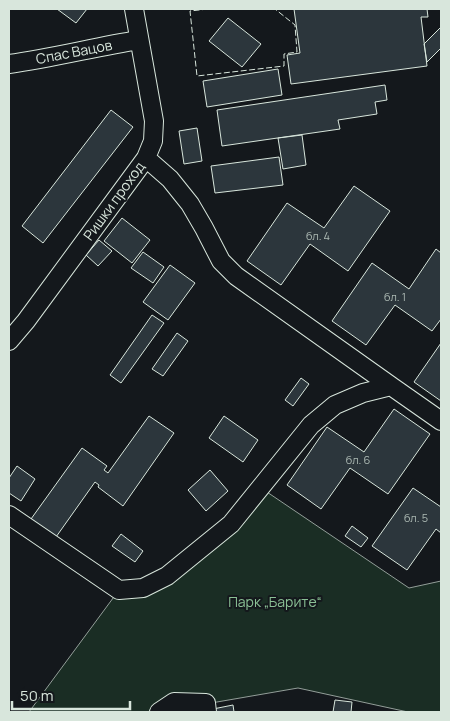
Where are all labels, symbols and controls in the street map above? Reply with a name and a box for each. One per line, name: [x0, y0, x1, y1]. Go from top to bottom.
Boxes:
street label: Спас Вацов: [34, 35, 114, 68]
street label: Ришки проход: [79, 158, 149, 244]
house number: бл. 4: [306, 228, 330, 243]
house number: бл. 1: [384, 289, 406, 304]
house number: бл. 6: [346, 452, 370, 467]
house number: бл. 5: [404, 510, 428, 525]
park label: Парк „Барите“: [228, 592, 322, 611]
scale bar: [12, 678, 130, 710]
text: 50 m: [20, 685, 54, 706]

